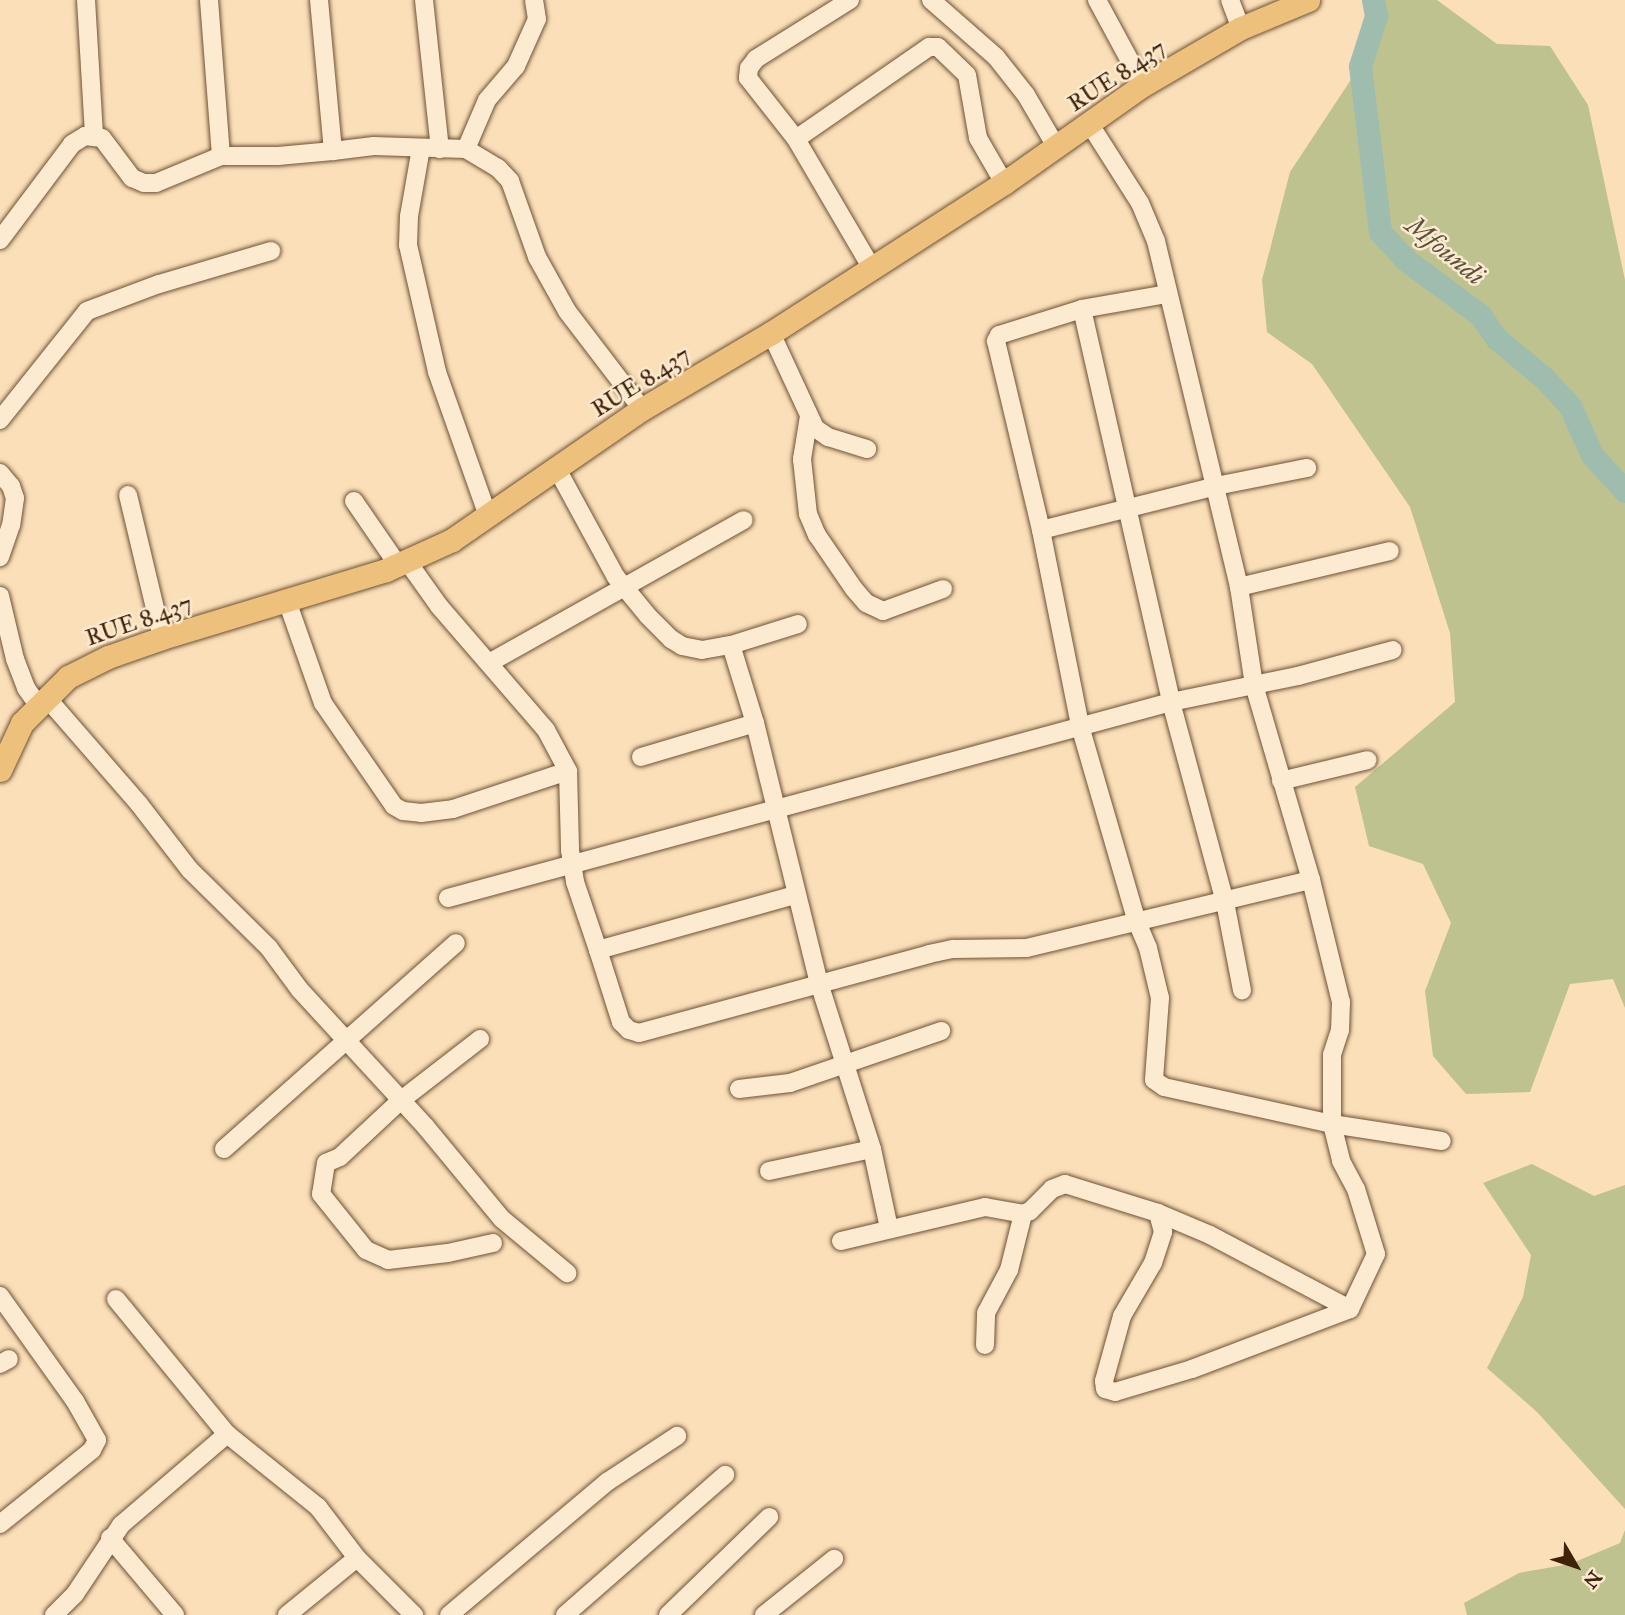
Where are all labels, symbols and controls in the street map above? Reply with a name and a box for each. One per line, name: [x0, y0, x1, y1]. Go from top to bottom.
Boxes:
street label: RUE 8.437: [1063, 34, 1171, 118]
water label: Mfoundi: [1399, 210, 1491, 292]
street label: RUE 8.437: [586, 340, 696, 424]
street label: RUE 8.437: [82, 589, 196, 653]
north arrow: [1541, 1531, 1611, 1601]
text: N: [1579, 1566, 1607, 1593]

